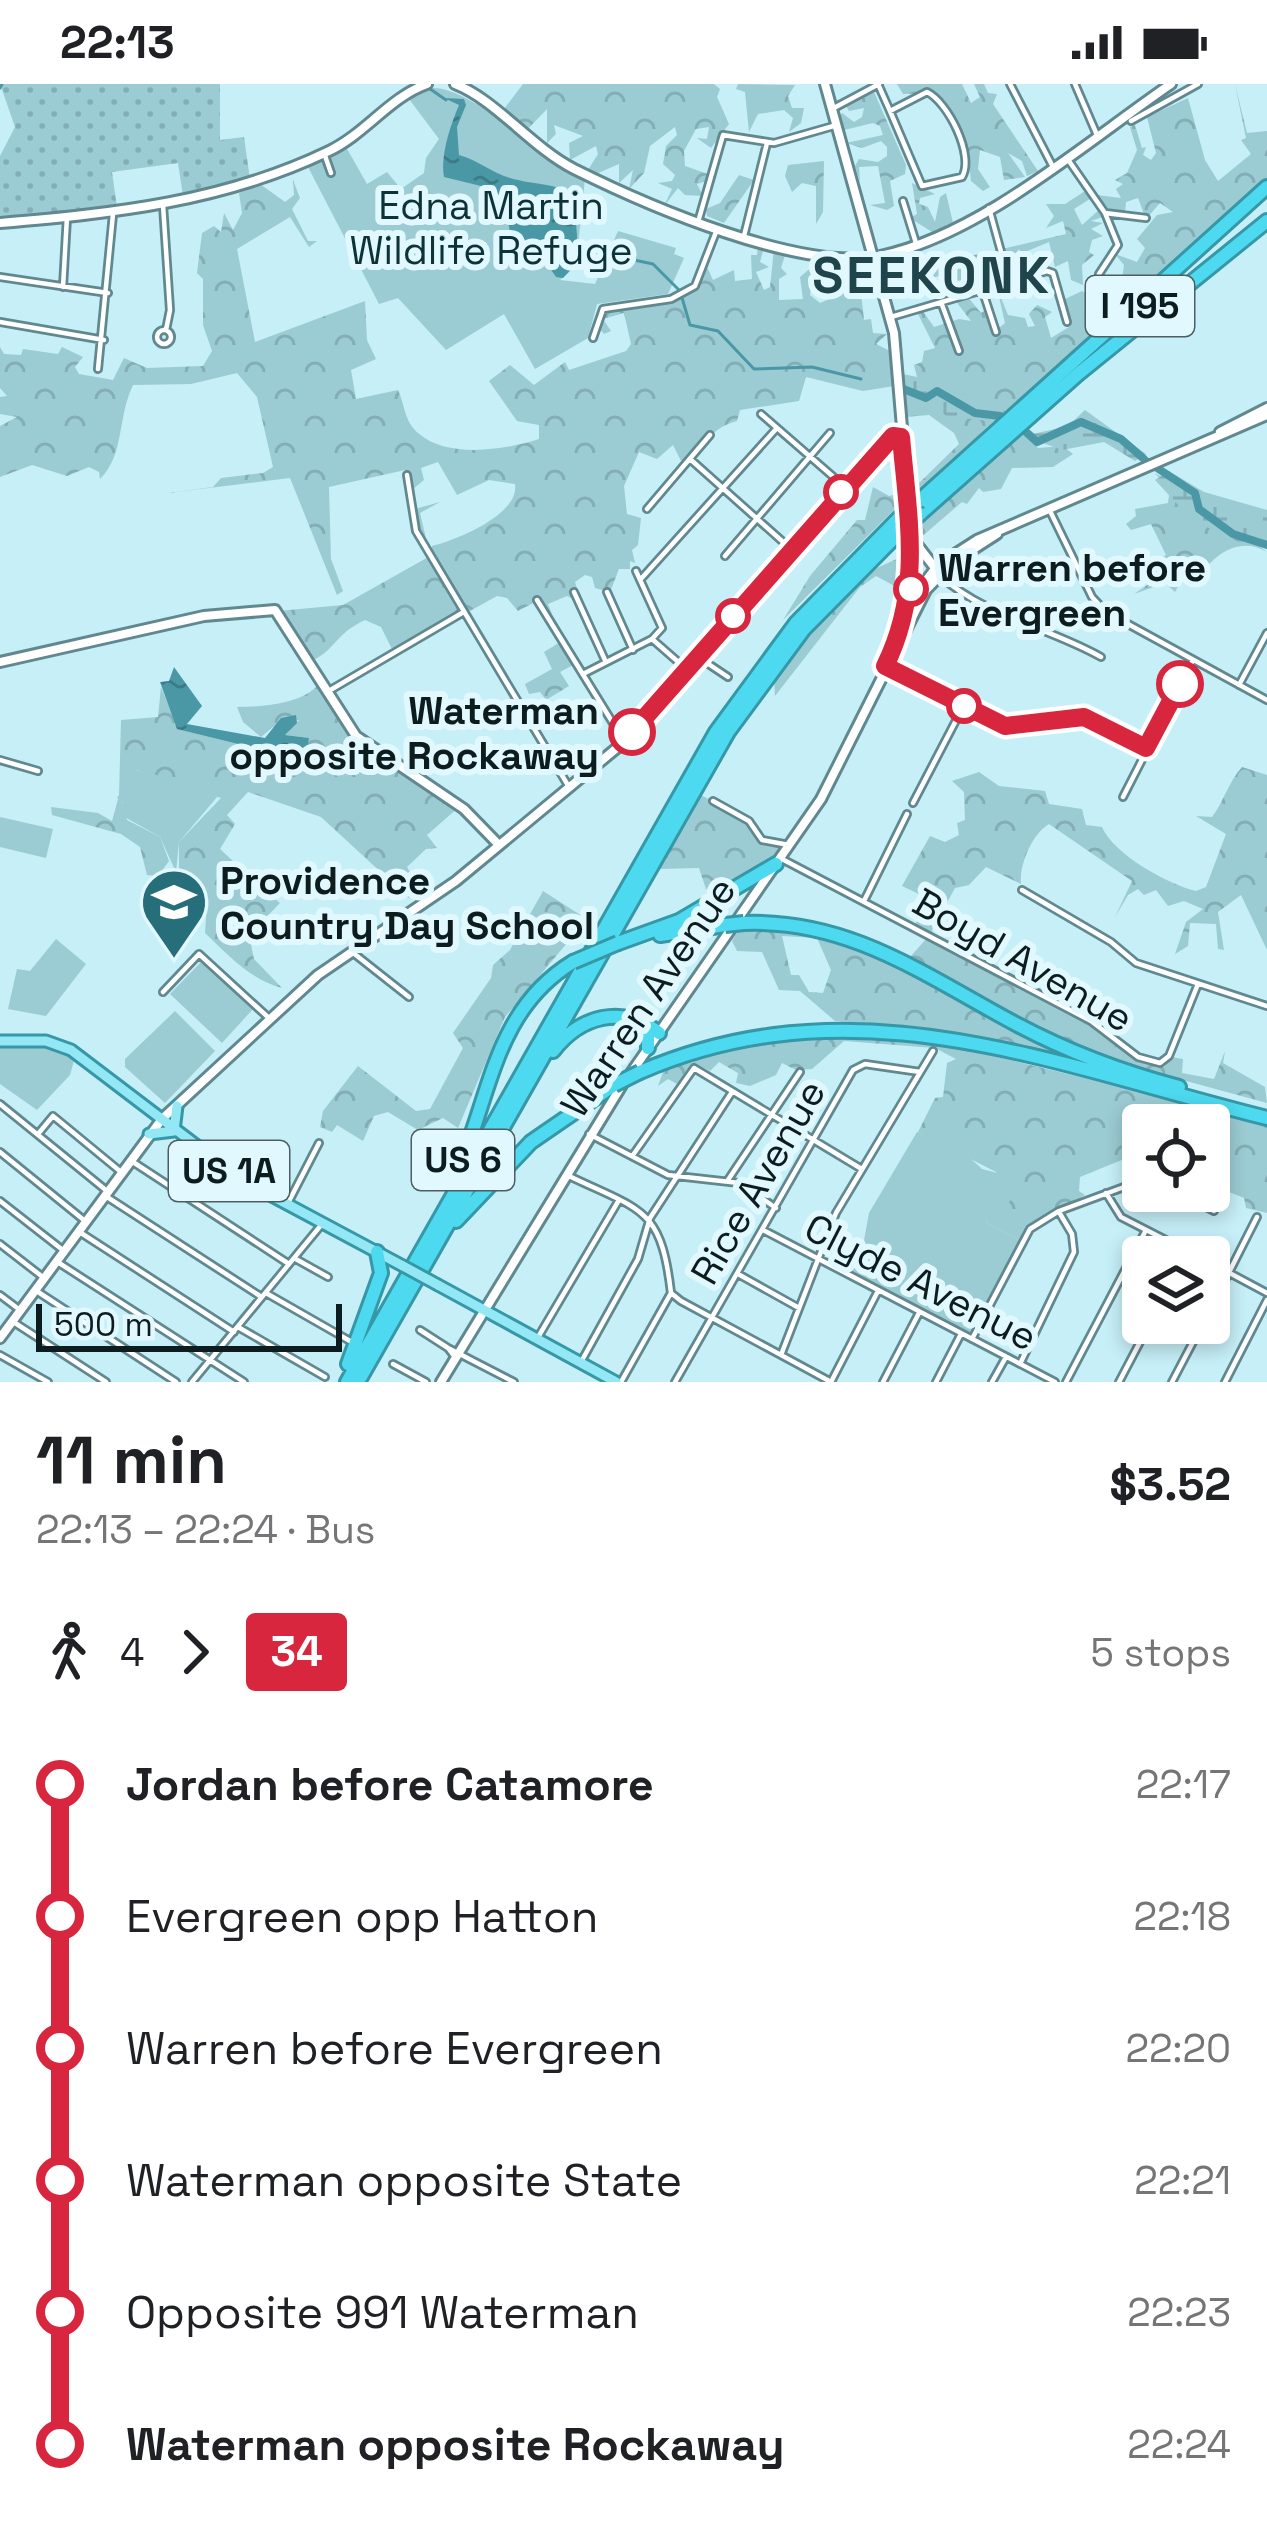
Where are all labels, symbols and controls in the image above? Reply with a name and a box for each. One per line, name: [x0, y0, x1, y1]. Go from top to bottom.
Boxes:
text: 22:13: [60, 14, 175, 71]
park label: Edna Martin Wildlife Refuge: [349, 181, 633, 275]
district label: SEEKONK: [812, 243, 1052, 308]
road number: I 195: [1086, 276, 1194, 336]
unlabelled marker: [825, 476, 857, 508]
place label: Warren before Evergreen: [938, 543, 1206, 637]
marker: Warren before Evergreen: [895, 573, 927, 605]
unlabelled marker: [717, 600, 749, 632]
unlabelled marker: [1158, 662, 1202, 706]
place label: Waterman opposite Rockaway: [229, 686, 599, 780]
unlabelled marker: [948, 690, 980, 722]
marker: Waterman opposite Rockaway: [610, 710, 654, 754]
place label: Providence Country Day School: [220, 856, 594, 950]
school or university icon: Providence Country Day School: [139, 867, 209, 961]
street label: Warren Avenue: [550, 868, 746, 1126]
street label: Boyd Avenue: [904, 877, 1142, 1043]
street label: Rice Avenue: [680, 1071, 836, 1293]
map controls: [1122, 1104, 1230, 1344]
button: locate: [1122, 1104, 1230, 1212]
road number: US 6: [412, 1130, 514, 1190]
road number: US 1A: [169, 1141, 289, 1201]
street label: Clyde Avenue: [797, 1203, 1045, 1361]
button: layers: [1122, 1236, 1230, 1344]
scale bar: [36, 1298, 342, 1351]
text: 500 m: [54, 1304, 153, 1346]
text: 11 min: [36, 1418, 227, 1502]
text: $3.52: [1110, 1456, 1231, 1513]
text: 22:13 – 22:24 · Bus: [36, 1505, 375, 1554]
icon: walk: [36, 1619, 102, 1685]
icon: forward: [162, 1619, 228, 1685]
text: 34: [270, 1625, 323, 1678]
text: 4: [120, 1628, 144, 1677]
text: 5 stops: [1090, 1628, 1231, 1677]
text: Jordan before Catamore: [126, 1756, 654, 1813]
text: 22:17: [1136, 1760, 1231, 1809]
text: Evergreen opp Hatton: [126, 1888, 598, 1945]
text: 22:18: [1133, 1892, 1231, 1941]
text: Warren before Evergreen: [126, 2020, 663, 2077]
text: 22:20: [1126, 2024, 1231, 2073]
text: Waterman opposite State: [126, 2152, 682, 2209]
text: 22:21: [1134, 2156, 1231, 2205]
text: Opposite 991 Waterman: [126, 2284, 639, 2341]
text: 22:23: [1127, 2288, 1231, 2337]
text: Waterman opposite Rockaway: [126, 2416, 784, 2473]
text: 22:24: [1127, 2420, 1231, 2469]

